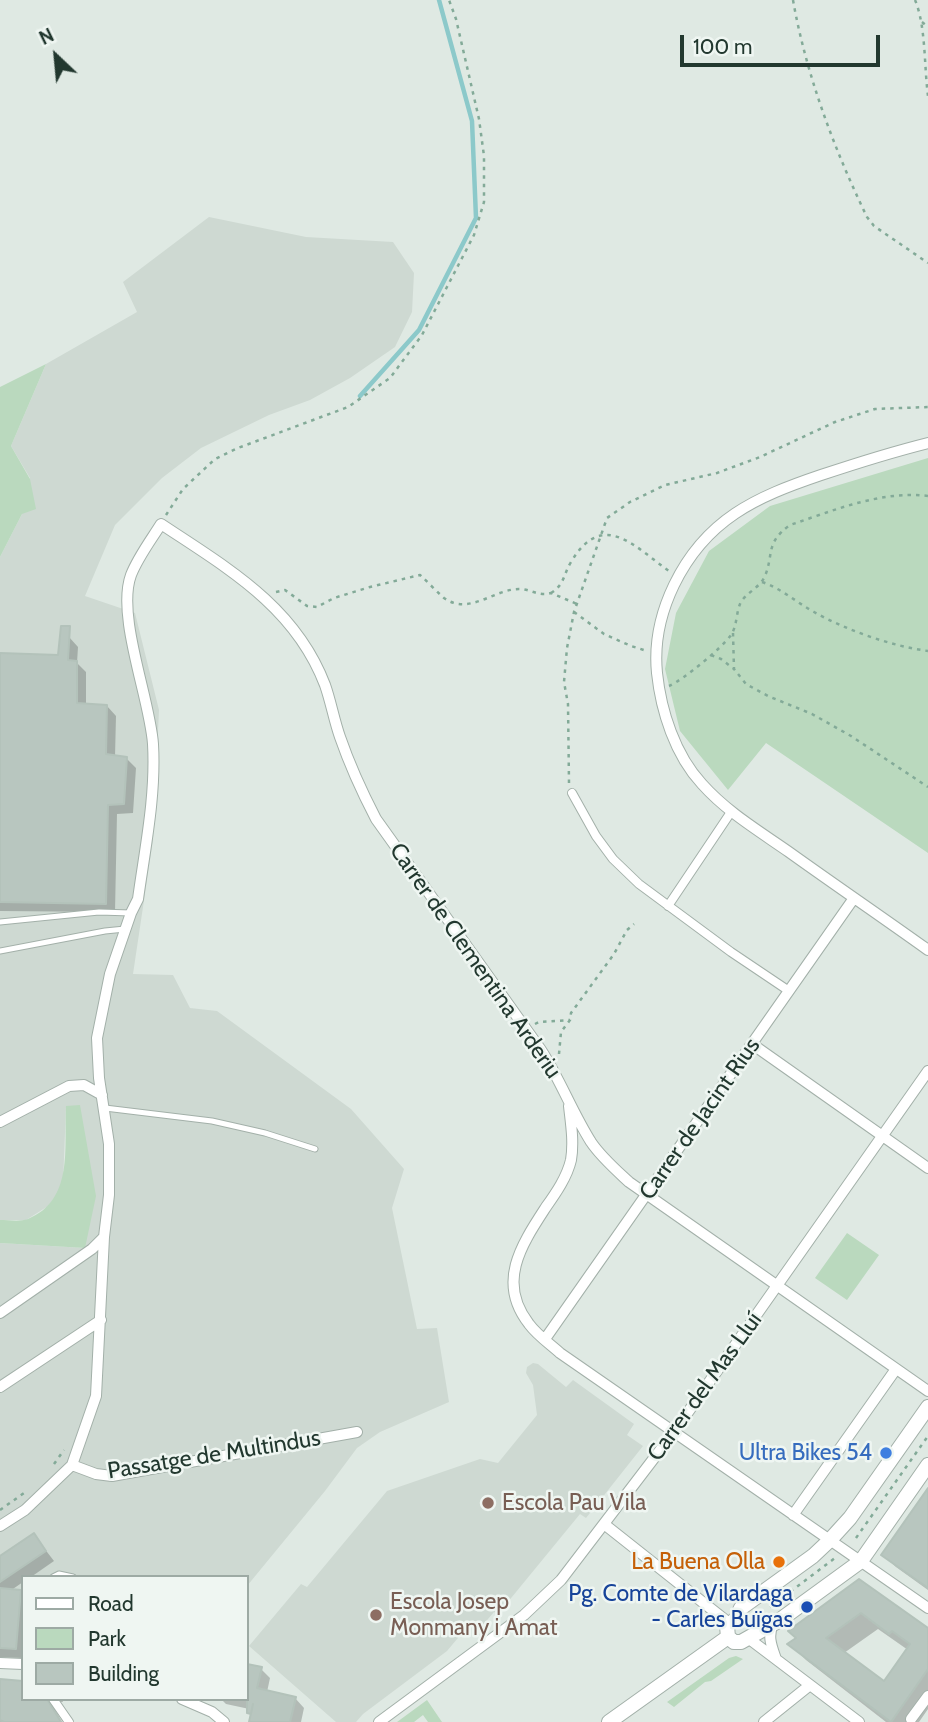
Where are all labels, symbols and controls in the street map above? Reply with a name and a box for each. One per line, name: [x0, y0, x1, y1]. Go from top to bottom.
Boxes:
north arrow: [21, 21, 91, 91]
scale bar: [683, 21, 883, 65]
text: N: [35, 23, 58, 50]
text: 100 m: [693, 34, 752, 59]
street label: Carrer de Clementina Arderiu: [383, 838, 567, 1084]
street label: Carrer de Jacint Rius: [634, 1033, 766, 1205]
street label: Carrer del Mas Lluí: [642, 1307, 768, 1467]
street label: Passatge de Multindus: [106, 1425, 322, 1485]
place label: Ultra Bikes 54: [739, 1439, 872, 1467]
marker: Ultra Bikes 54: [878, 1445, 894, 1461]
place label: Escola Pau Vila: [502, 1489, 646, 1517]
marker: Escola Pau Vila: [480, 1495, 496, 1511]
place label: La Buena Olla: [631, 1548, 765, 1576]
marker: La Buena Olla: [771, 1554, 787, 1570]
legend: [21, 1575, 248, 1701]
place label: Pg. Comte de Vilardaga - Carles Buïgas: [568, 1580, 793, 1634]
place label: Escola Josep Monmany i Amat: [390, 1588, 557, 1642]
text: Road: [88, 1591, 134, 1616]
marker: Pg. Comte de Vilardaga - Carles Buïgas: [799, 1599, 815, 1615]
marker: Escola Josep Monmany i Amat: [368, 1607, 384, 1623]
text: Park: [88, 1626, 126, 1651]
text: Building: [88, 1661, 159, 1686]

